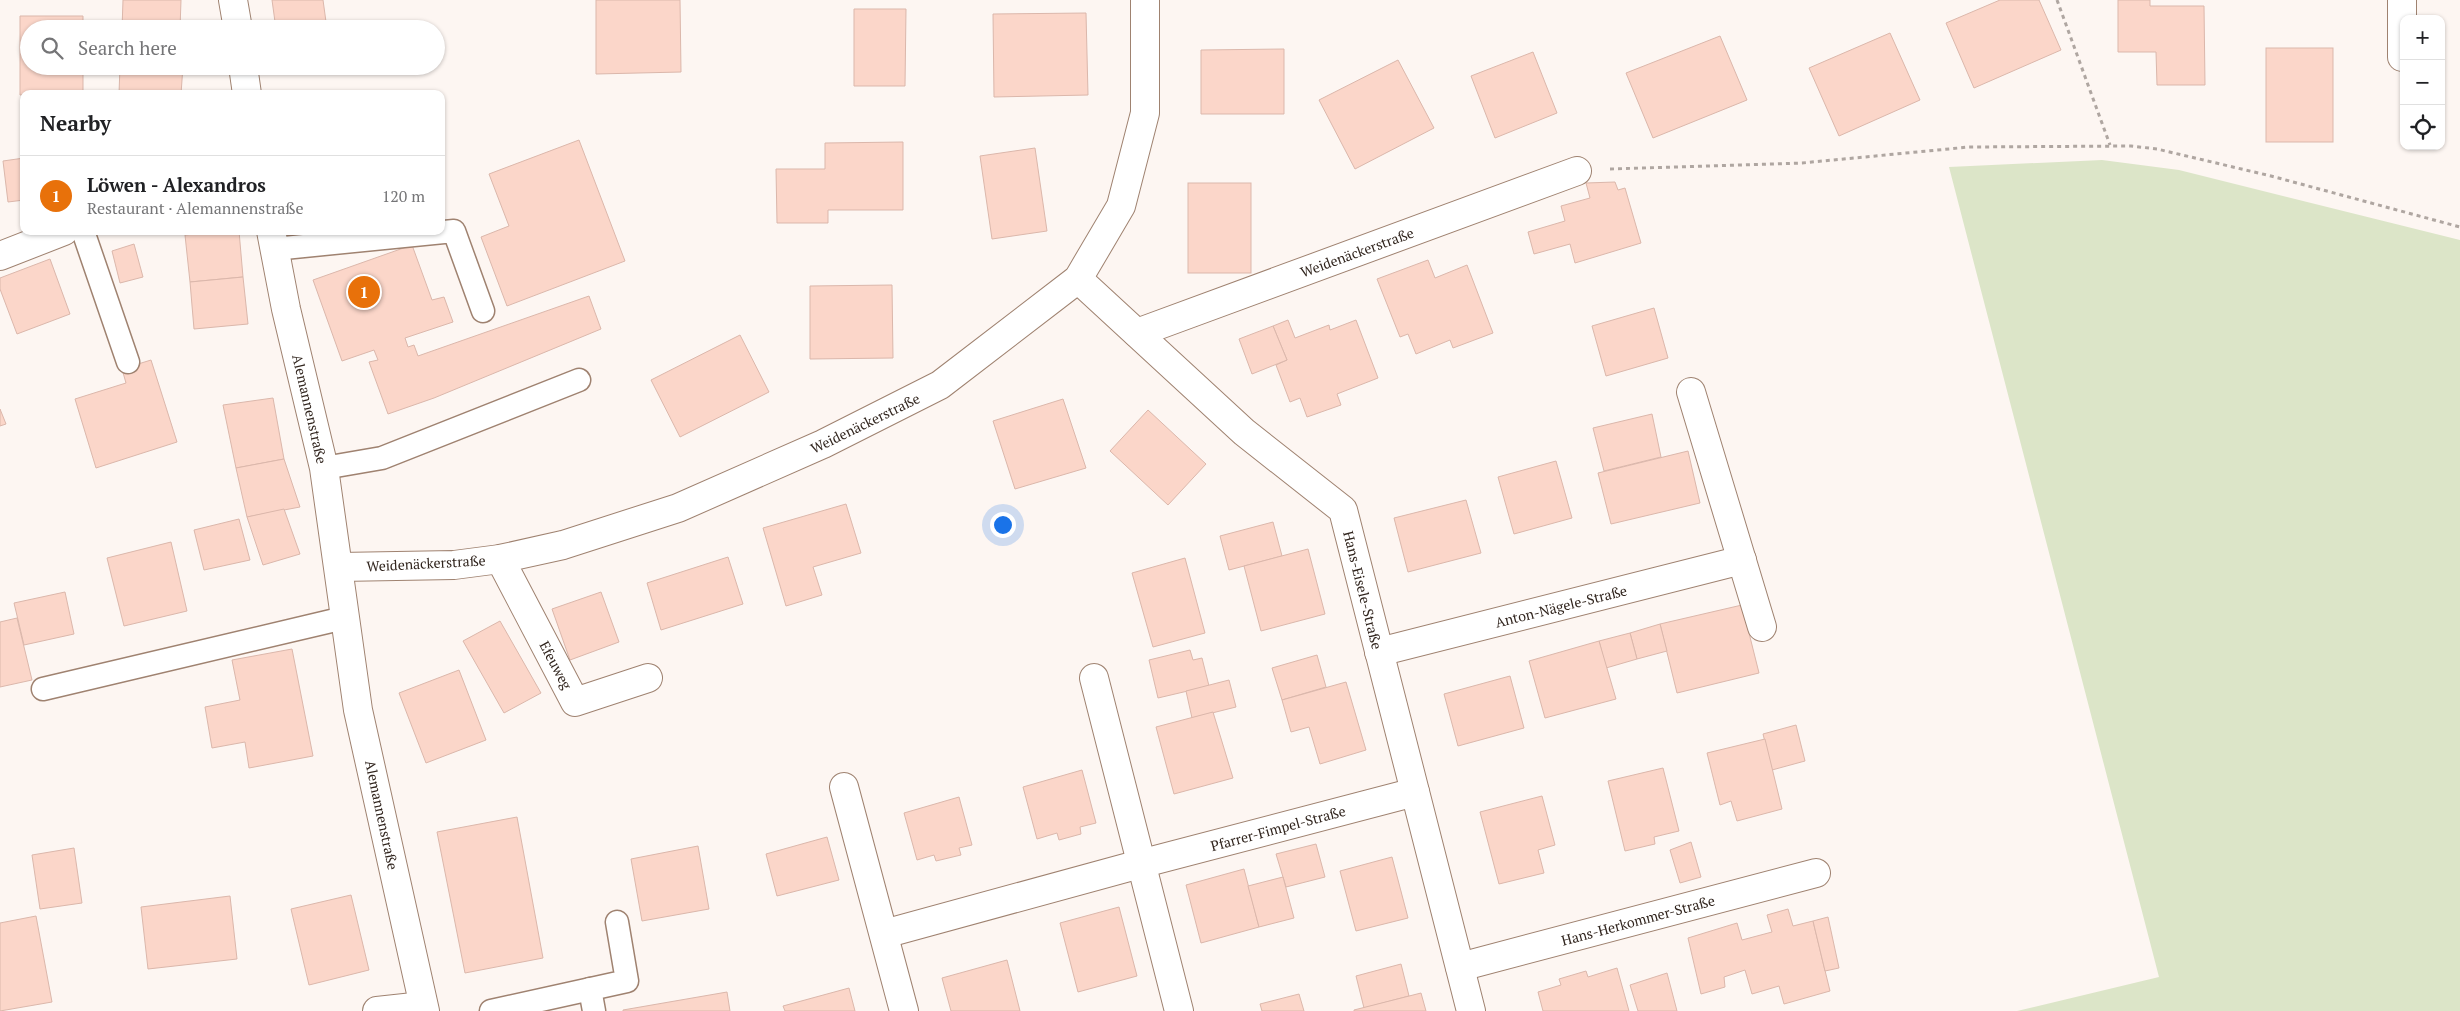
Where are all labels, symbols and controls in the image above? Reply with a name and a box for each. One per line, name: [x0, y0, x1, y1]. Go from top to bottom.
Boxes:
map controls: [2400, 15, 2445, 150]
button: +: [2400, 15, 2445, 60]
search box: [20, 20, 445, 75]
icon: search: [38, 34, 66, 62]
text: Search here: [78, 35, 177, 60]
button: −: [2400, 60, 2445, 105]
button: locate: [2400, 105, 2445, 150]
text: Nearby: [40, 109, 111, 137]
text: Löwen - Alexandros: [87, 172, 266, 197]
text: 1: [51, 185, 61, 207]
text: 120 m: [382, 185, 425, 207]
text: Restaurant · Alemannenstraße: [87, 197, 304, 219]
street label: Weidenäckerstraße: [1298, 223, 1416, 281]
pin: 1: [348, 273, 380, 311]
street label: Alemannenstraße: [288, 352, 332, 466]
street label: Weidenäckerstraße: [807, 388, 923, 458]
your location: [990, 512, 1016, 538]
street label: Hans-Eisele-Straße: [1339, 529, 1387, 651]
street label: Weidenäckerstraße: [366, 550, 486, 576]
street label: Anton-Nägele-Straße: [1493, 580, 1629, 632]
street label: Efeuweg: [535, 637, 577, 693]
street label: Alemannenstraße: [361, 758, 403, 872]
street label: Pfarrer-Fimpel-Straße: [1208, 801, 1348, 855]
street label: Hans-Herkommer-Straße: [1559, 890, 1717, 950]

